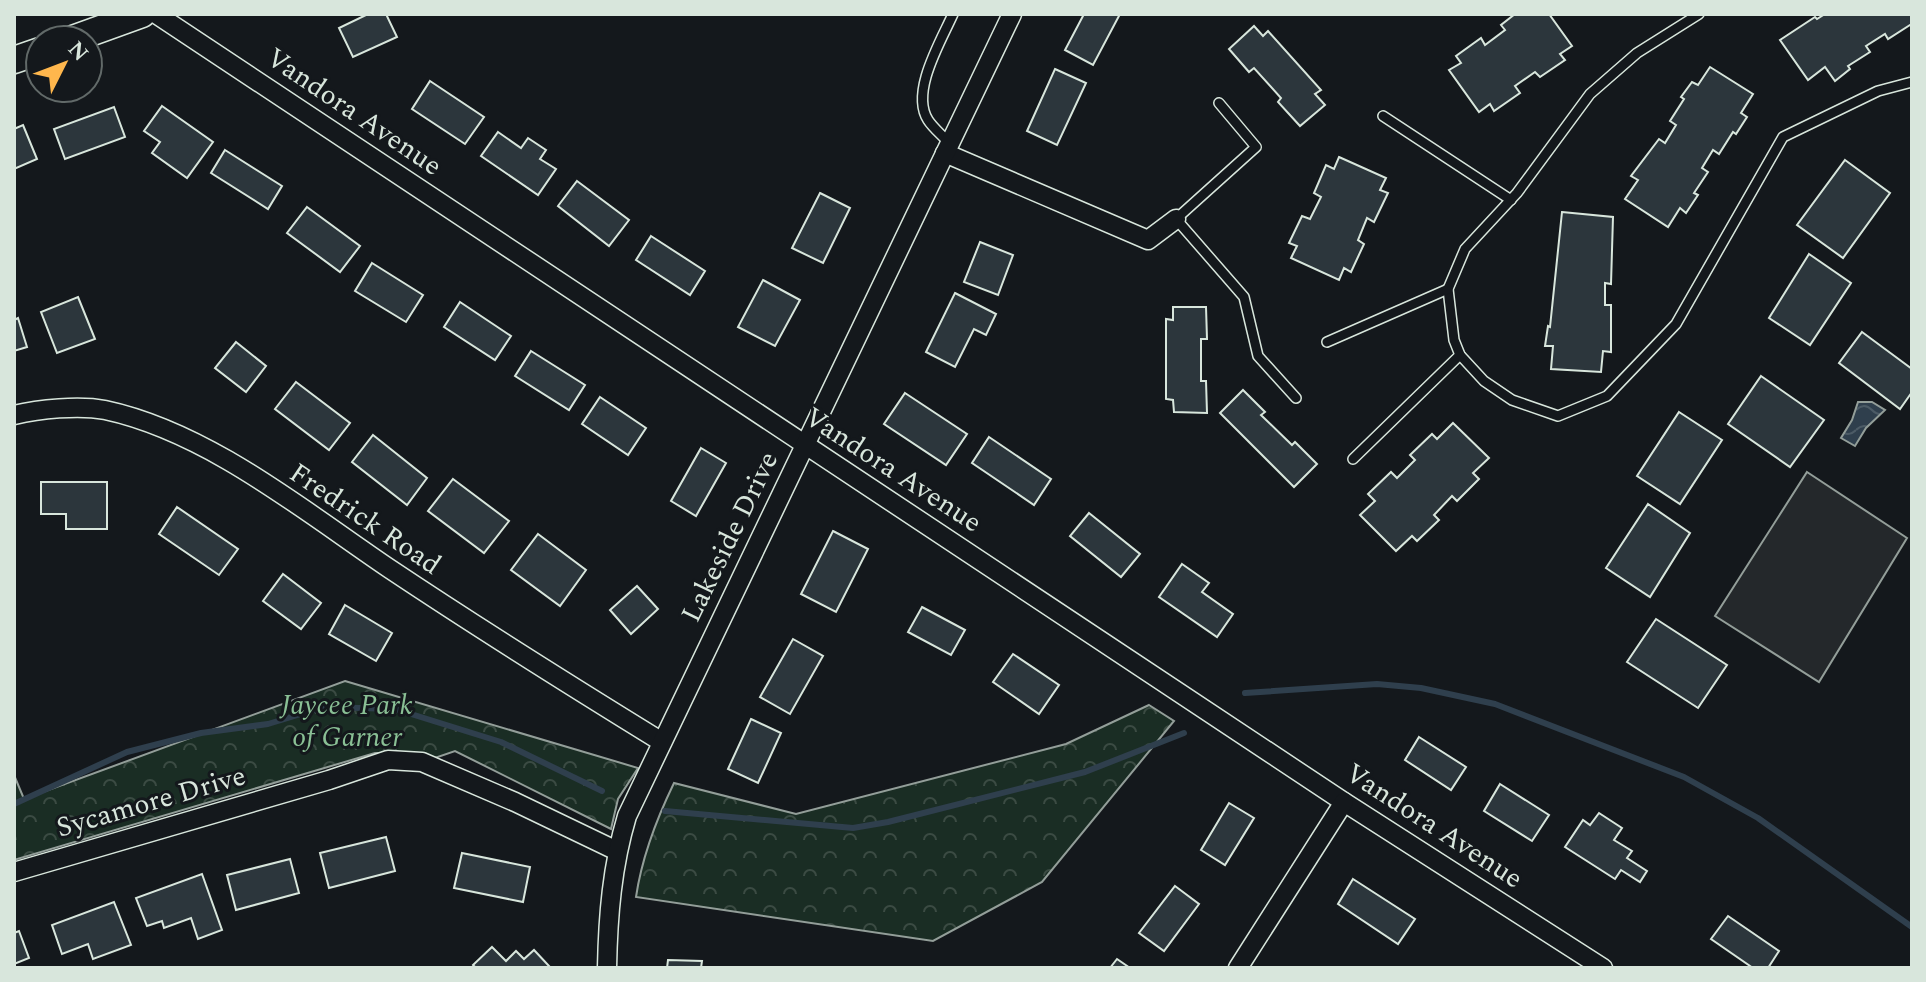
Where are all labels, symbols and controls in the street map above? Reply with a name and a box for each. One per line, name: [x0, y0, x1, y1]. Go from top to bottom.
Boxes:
north arrow: [24, 24, 104, 104]
text: N: [59, 34, 96, 69]
street label: Vandora Avenue: [257, 37, 451, 187]
street label: Vandora Avenue: [795, 396, 991, 544]
street label: Lakeside Drive: [670, 444, 790, 630]
street label: Fredrick Road: [280, 452, 450, 586]
park label: Jaycee Park of Garner: [279, 684, 413, 759]
street label: Vandora Avenue: [1336, 752, 1532, 900]
street label: Sycamore Drive: [51, 754, 251, 850]

